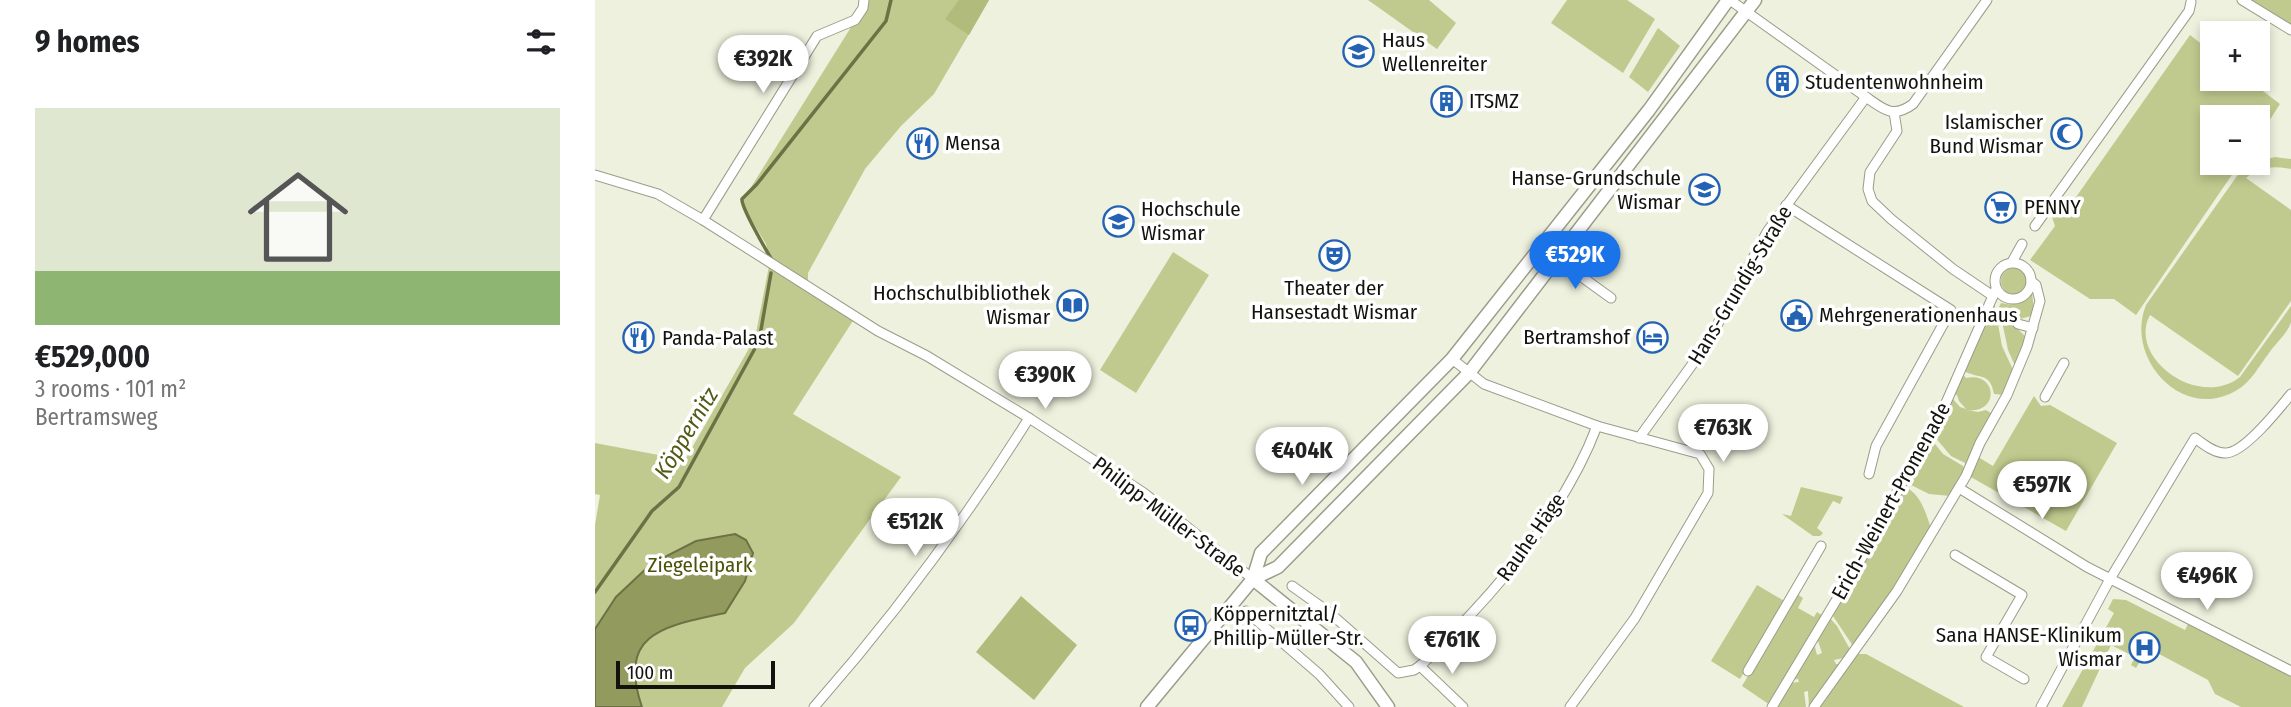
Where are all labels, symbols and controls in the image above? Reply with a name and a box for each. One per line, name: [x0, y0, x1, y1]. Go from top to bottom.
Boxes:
map controls: [2200, 21, 2270, 175]
button: +: [2200, 21, 2270, 91]
icon: filters: [522, 23, 560, 61]
text: 9 homes: [35, 24, 140, 60]
place label: Haus Wellenreiter: [1382, 27, 1488, 77]
school or university icon: Haus Wellenreiter: [1342, 35, 1376, 69]
pin: €392K: [714, 36, 812, 95]
text: €392K: [734, 44, 792, 72]
building icon: Studentenwohnheim: [1765, 65, 1799, 99]
place label: Studentenwohnheim: [1805, 69, 1984, 95]
building icon: ITSMZ: [1429, 84, 1463, 118]
place label: ITSMZ: [1469, 88, 1519, 114]
button: −: [2200, 105, 2270, 175]
place label: Islamischer Bund Wismar: [1930, 109, 2044, 159]
mosque icon: Islamischer Bund Wismar: [2049, 117, 2083, 151]
restaurant icon: Mensa: [905, 126, 939, 160]
place label: Mensa: [945, 130, 1000, 156]
icon: home: [235, 154, 361, 280]
place label: Hanse-Grundschule Wismar: [1511, 165, 1682, 215]
school or university icon: Hanse-Grundschule Wismar: [1687, 173, 1721, 207]
supermarket icon: PENNY: [1984, 190, 2018, 224]
place label: PENNY: [2024, 194, 2081, 220]
place label: Hochschule Wismar: [1141, 196, 1241, 246]
street label: Hans-Grundig-Straße: [1682, 201, 1798, 369]
school or university icon: Hochschule Wismar: [1101, 204, 1135, 238]
pin: €529K: [1526, 232, 1624, 291]
theatre icon: Theater der Hansestadt Wismar: [1317, 239, 1351, 273]
text: €529K: [1545, 240, 1605, 268]
place label: Theater der Hansestadt Wismar: [1251, 275, 1418, 325]
place label: Hochschulbibliothek Wismar: [873, 280, 1051, 330]
library icon: Hochschulbibliothek Wismar: [1056, 288, 1090, 322]
public building icon: Mehrgenerationenhaus: [1779, 298, 1813, 332]
place label: Mehrgenerationenhaus: [1819, 302, 2018, 328]
hotel icon: Bertramshof: [1636, 320, 1670, 354]
restaurant icon: Panda-Palast: [622, 321, 656, 355]
place label: Bertramshof: [1523, 324, 1632, 350]
place label: Panda-Palast: [662, 325, 774, 351]
text: €529,000: [35, 339, 150, 375]
pin: €390K: [996, 352, 1094, 411]
text: €390K: [1015, 360, 1075, 388]
text: 3 rooms · 101 m²: [35, 375, 186, 403]
water label: Köppernitz: [648, 381, 725, 484]
street label: Erich-Weinert-Promenade: [1826, 398, 1956, 604]
text: Bertramsweg: [35, 403, 158, 431]
pin: €763K: [1674, 405, 1772, 464]
text: €763K: [1694, 413, 1752, 441]
pin: €404K: [1253, 428, 1351, 487]
text: €404K: [1271, 436, 1333, 464]
street label: Philipp-Müller-Straße: [1087, 451, 1251, 583]
pin: €597K: [1993, 462, 2091, 521]
text: €597K: [2013, 470, 2071, 498]
street label: Rauhe Häge: [1491, 488, 1571, 586]
pin: €512K: [866, 498, 964, 558]
text: €512K: [887, 507, 943, 535]
park label: Ziegeleipark: [648, 552, 753, 578]
pin: €496K: [2158, 552, 2256, 612]
text: €496K: [2177, 561, 2237, 589]
place label: Köppernitztal/ Phillip-Müller-Str.: [1213, 601, 1363, 651]
bus stop icon: Köppernitztal/ Phillip-Müller-Str.: [1173, 609, 1207, 643]
pin: €761K: [1403, 616, 1501, 676]
place label: Sana HANSE-Klinikum Wismar: [1936, 622, 2123, 672]
text: €761K: [1424, 625, 1480, 653]
hospital icon: Sana HANSE-Klinikum Wismar: [2128, 630, 2162, 664]
scale bar: [616, 658, 775, 690]
text: 100 m: [627, 661, 673, 684]

